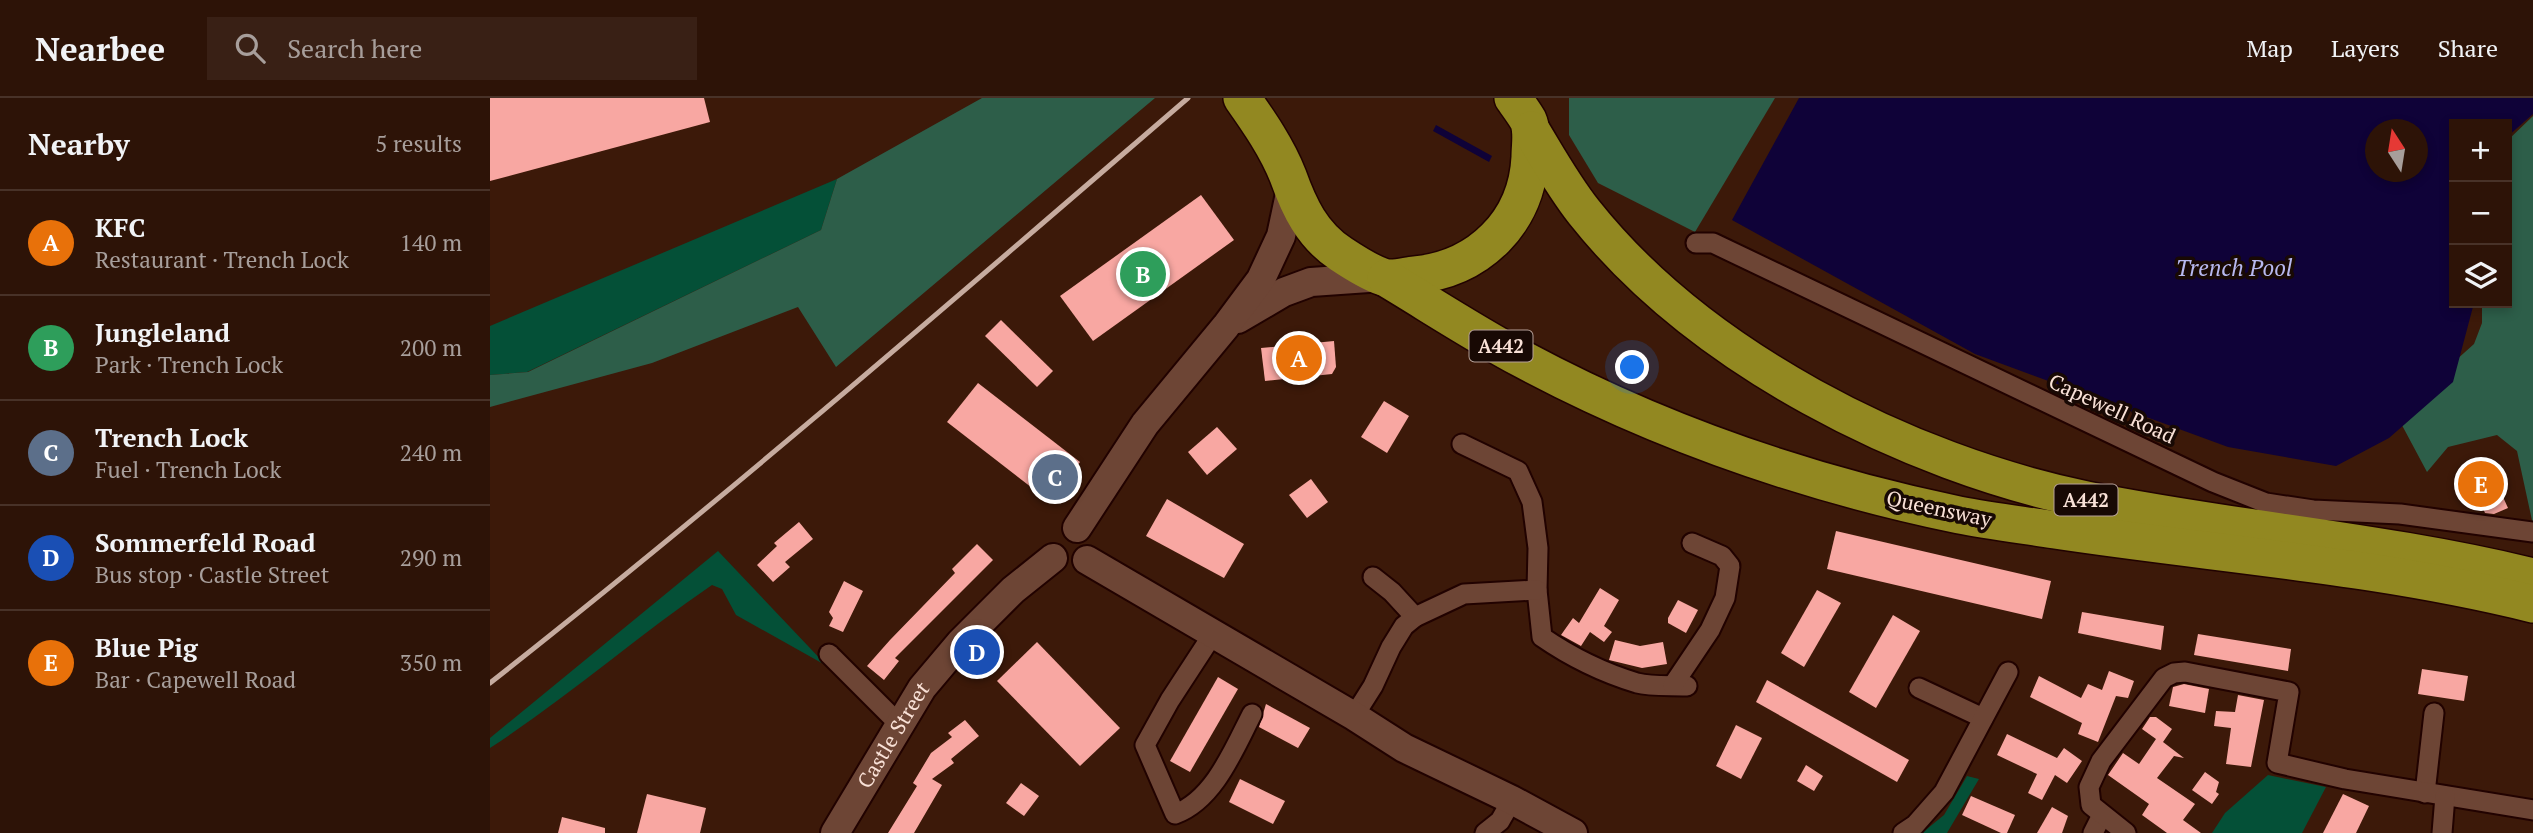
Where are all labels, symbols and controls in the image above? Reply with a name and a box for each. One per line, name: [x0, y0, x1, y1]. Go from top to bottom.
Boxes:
search box: [207, 17, 697, 80]
text: Nearbee: [35, 27, 165, 70]
icon: search: [231, 29, 269, 67]
text: Search here: [287, 31, 422, 65]
text: Map: [2246, 32, 2293, 64]
text: Layers: [2331, 32, 2400, 64]
text: Share: [2438, 32, 2498, 64]
north arrow: [2365, 119, 2428, 182]
map controls: [2449, 119, 2512, 308]
button: +: [2449, 119, 2512, 182]
text: Nearby: [28, 124, 130, 164]
text: 5 results: [375, 128, 462, 159]
button: −: [2449, 182, 2512, 245]
text: KFC: [95, 210, 145, 244]
text: A: [43, 227, 59, 258]
text: 140 m: [400, 227, 462, 258]
text: Restaurant · Trench Lock: [95, 244, 349, 275]
button: layers: [2449, 245, 2512, 308]
pin: B: [1120, 248, 1166, 300]
water label: Trench Pool: [2176, 252, 2293, 283]
text: Jungleland: [95, 315, 230, 349]
road number: A442: [1469, 330, 1532, 362]
text: B: [44, 332, 58, 363]
text: 200 m: [400, 332, 462, 363]
pin: A: [1276, 332, 1322, 384]
text: Park · Trench Lock: [95, 349, 283, 380]
your location: [1615, 350, 1649, 384]
street label: Capewell Road: [2045, 367, 2181, 450]
text: Trench Lock: [95, 420, 248, 454]
text: C: [44, 437, 59, 468]
text: 240 m: [400, 437, 462, 468]
pin: C: [1032, 451, 1078, 503]
text: Fuel · Trench Lock: [95, 454, 281, 485]
pin: E: [2458, 458, 2504, 510]
street label: Queensway: [1884, 483, 1995, 533]
road number: A442: [2054, 484, 2118, 516]
text: Sommerfeld Road: [95, 525, 316, 559]
text: D: [43, 542, 59, 573]
text: 290 m: [400, 542, 462, 573]
text: Bus stop · Castle Street: [95, 559, 329, 590]
pin: D: [954, 626, 1000, 678]
text: Blue Pig: [95, 630, 198, 664]
text: E: [44, 647, 58, 678]
text: 350 m: [400, 647, 462, 678]
text: Bar · Capewell Road: [95, 664, 296, 695]
street label: Castle Street: [850, 675, 935, 793]

